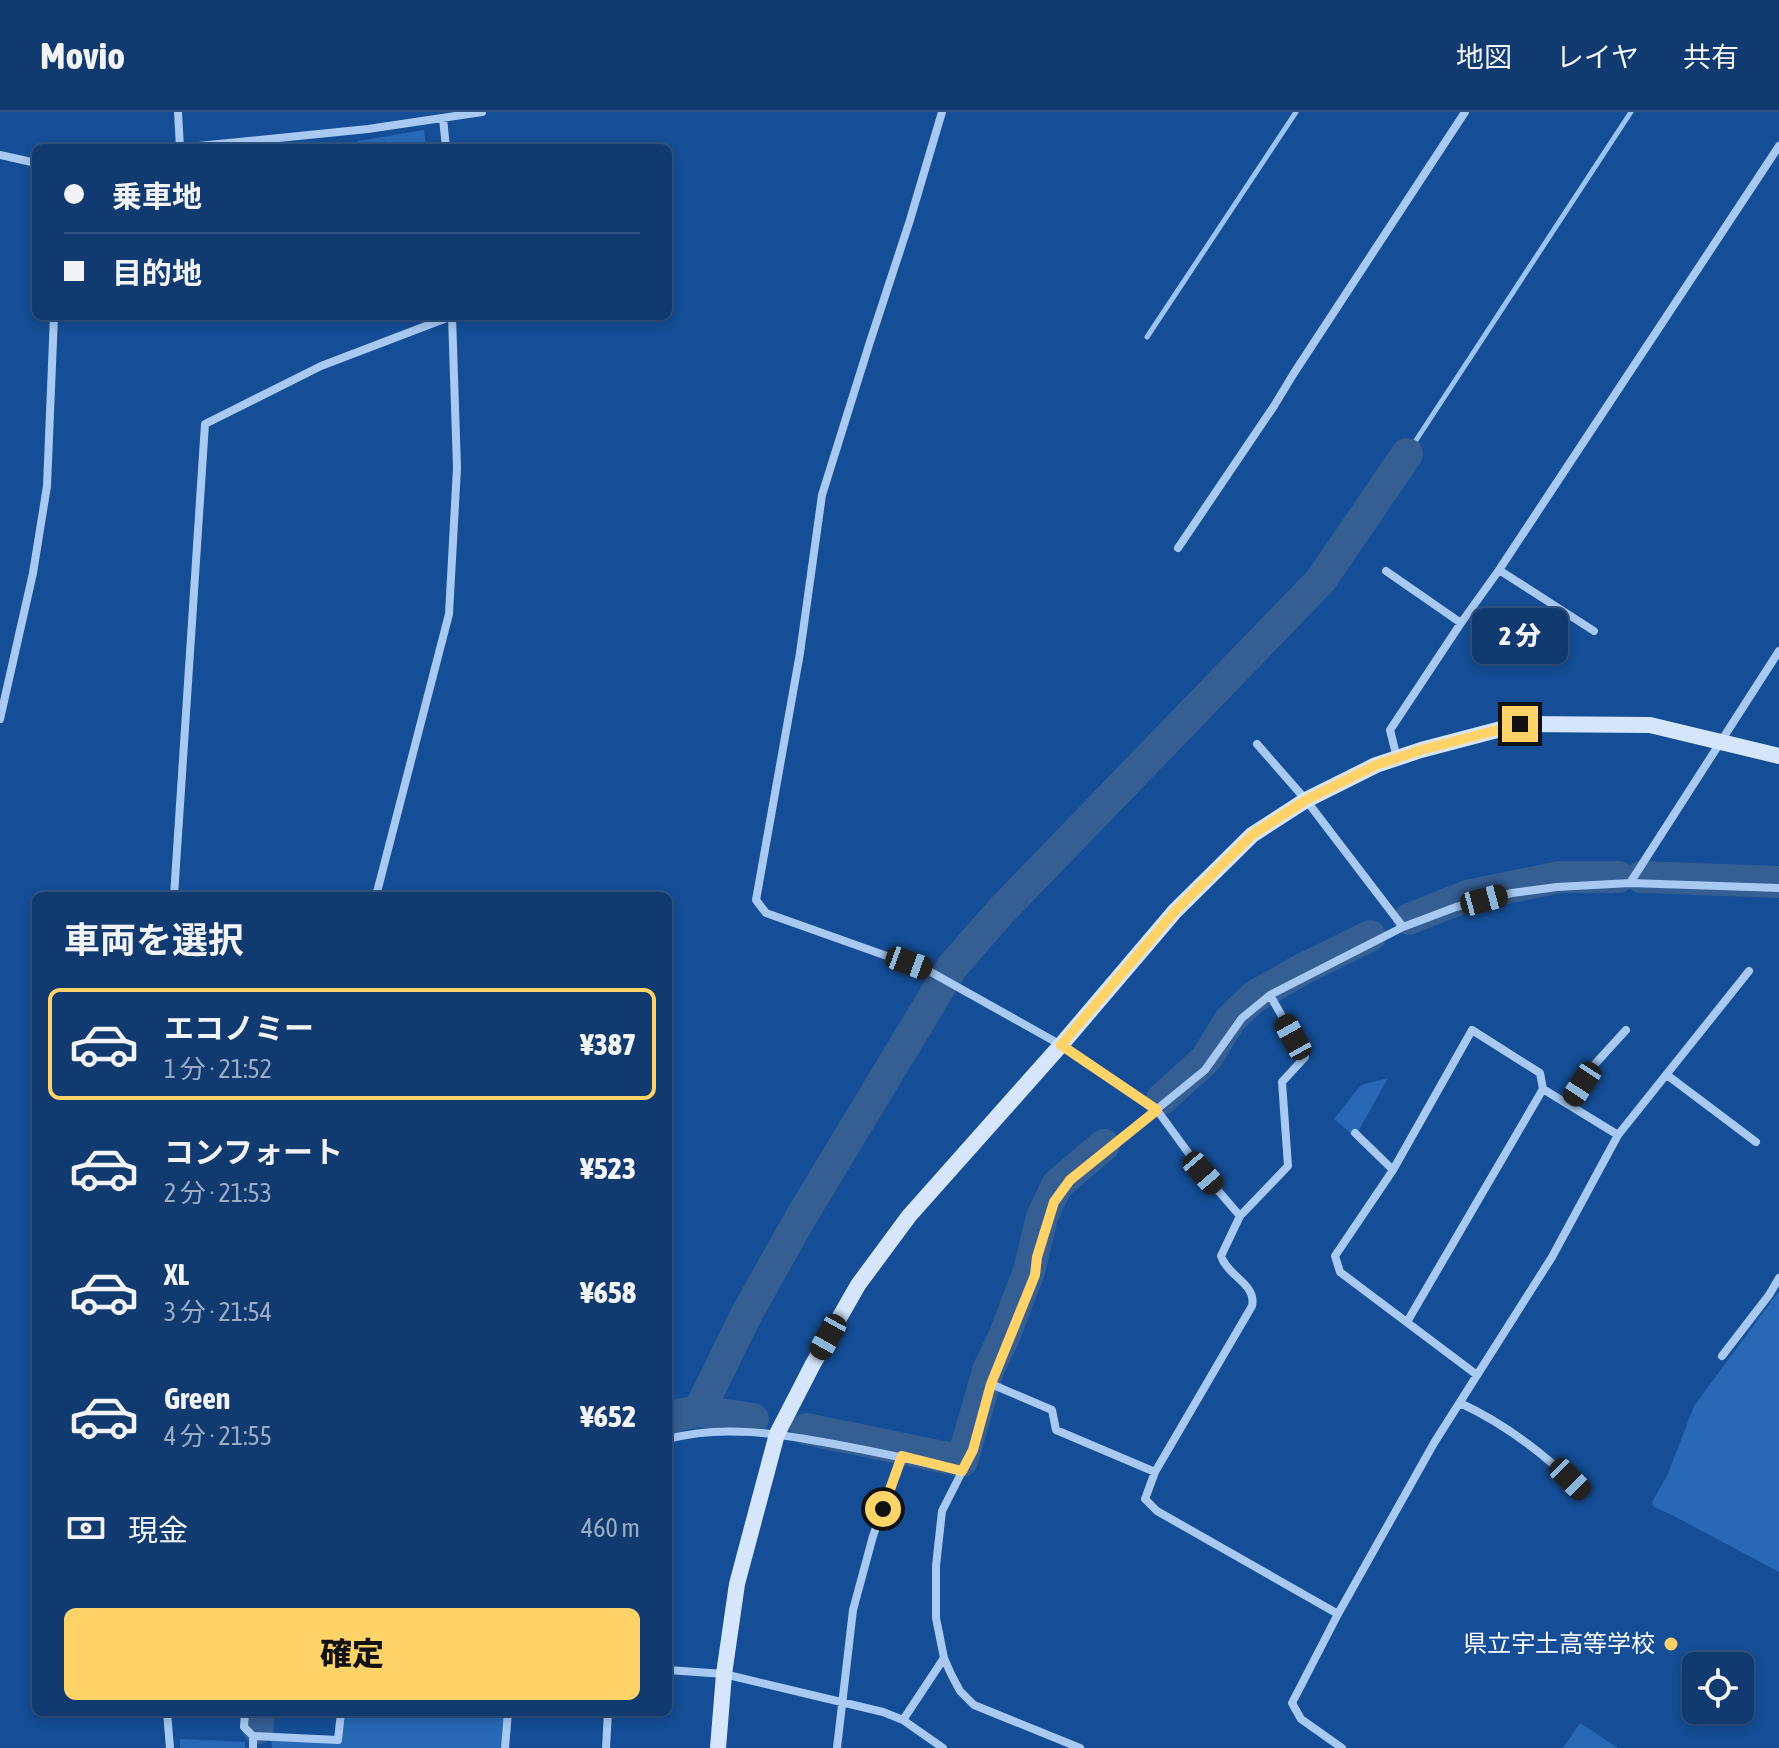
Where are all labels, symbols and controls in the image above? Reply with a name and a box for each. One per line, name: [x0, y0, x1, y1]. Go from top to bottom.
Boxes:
text: Movio: [40, 34, 125, 77]
text: 地図: [1456, 41, 1512, 73]
text: レイヤ: [1556, 41, 1639, 73]
text: 共有: [1683, 41, 1739, 73]
text: 乗車地: [112, 179, 202, 213]
text: 目的地: [112, 256, 202, 290]
callout: 2 分: [1472, 608, 1568, 664]
text: 2 分: [1499, 621, 1541, 651]
route end: [1502, 706, 1538, 742]
car: [1458, 882, 1510, 918]
text: 車両を選択: [64, 919, 244, 961]
car: [882, 944, 936, 982]
icon: car: [68, 1008, 140, 1080]
car: [1271, 1010, 1315, 1064]
text: エコノミー: [164, 1011, 314, 1045]
text: ¥387: [580, 1027, 636, 1061]
text: 1 分 · 21:52: [164, 1054, 272, 1084]
car: [1559, 1057, 1605, 1111]
icon: car: [68, 1132, 140, 1204]
text: コンフォート: [164, 1135, 343, 1169]
car: [1178, 1147, 1228, 1199]
text: ¥523: [580, 1151, 636, 1185]
text: 2 分 · 21:53: [164, 1178, 272, 1208]
icon: car: [68, 1256, 140, 1328]
text: XL: [164, 1257, 189, 1291]
text: ¥658: [580, 1275, 636, 1309]
text: 3 分 · 21:54: [164, 1297, 272, 1327]
car: [806, 1310, 850, 1364]
icon: car: [68, 1380, 140, 1452]
text: Green: [164, 1381, 230, 1415]
text: ¥652: [580, 1399, 636, 1433]
text: 4 分 · 21:55: [164, 1421, 272, 1451]
car: [1545, 1454, 1595, 1504]
route start: [865, 1491, 901, 1527]
icon: cash: [64, 1506, 108, 1550]
text: 現金: [128, 1513, 188, 1547]
text: 460 m: [581, 1513, 640, 1543]
button: 確定: [64, 1608, 640, 1700]
place label: 県立宇土高等学校: [1463, 1630, 1655, 1657]
marker: 県立宇土高等学校: [1662, 1635, 1680, 1653]
map controls: [1682, 1652, 1754, 1724]
button: locate: [1682, 1652, 1754, 1724]

